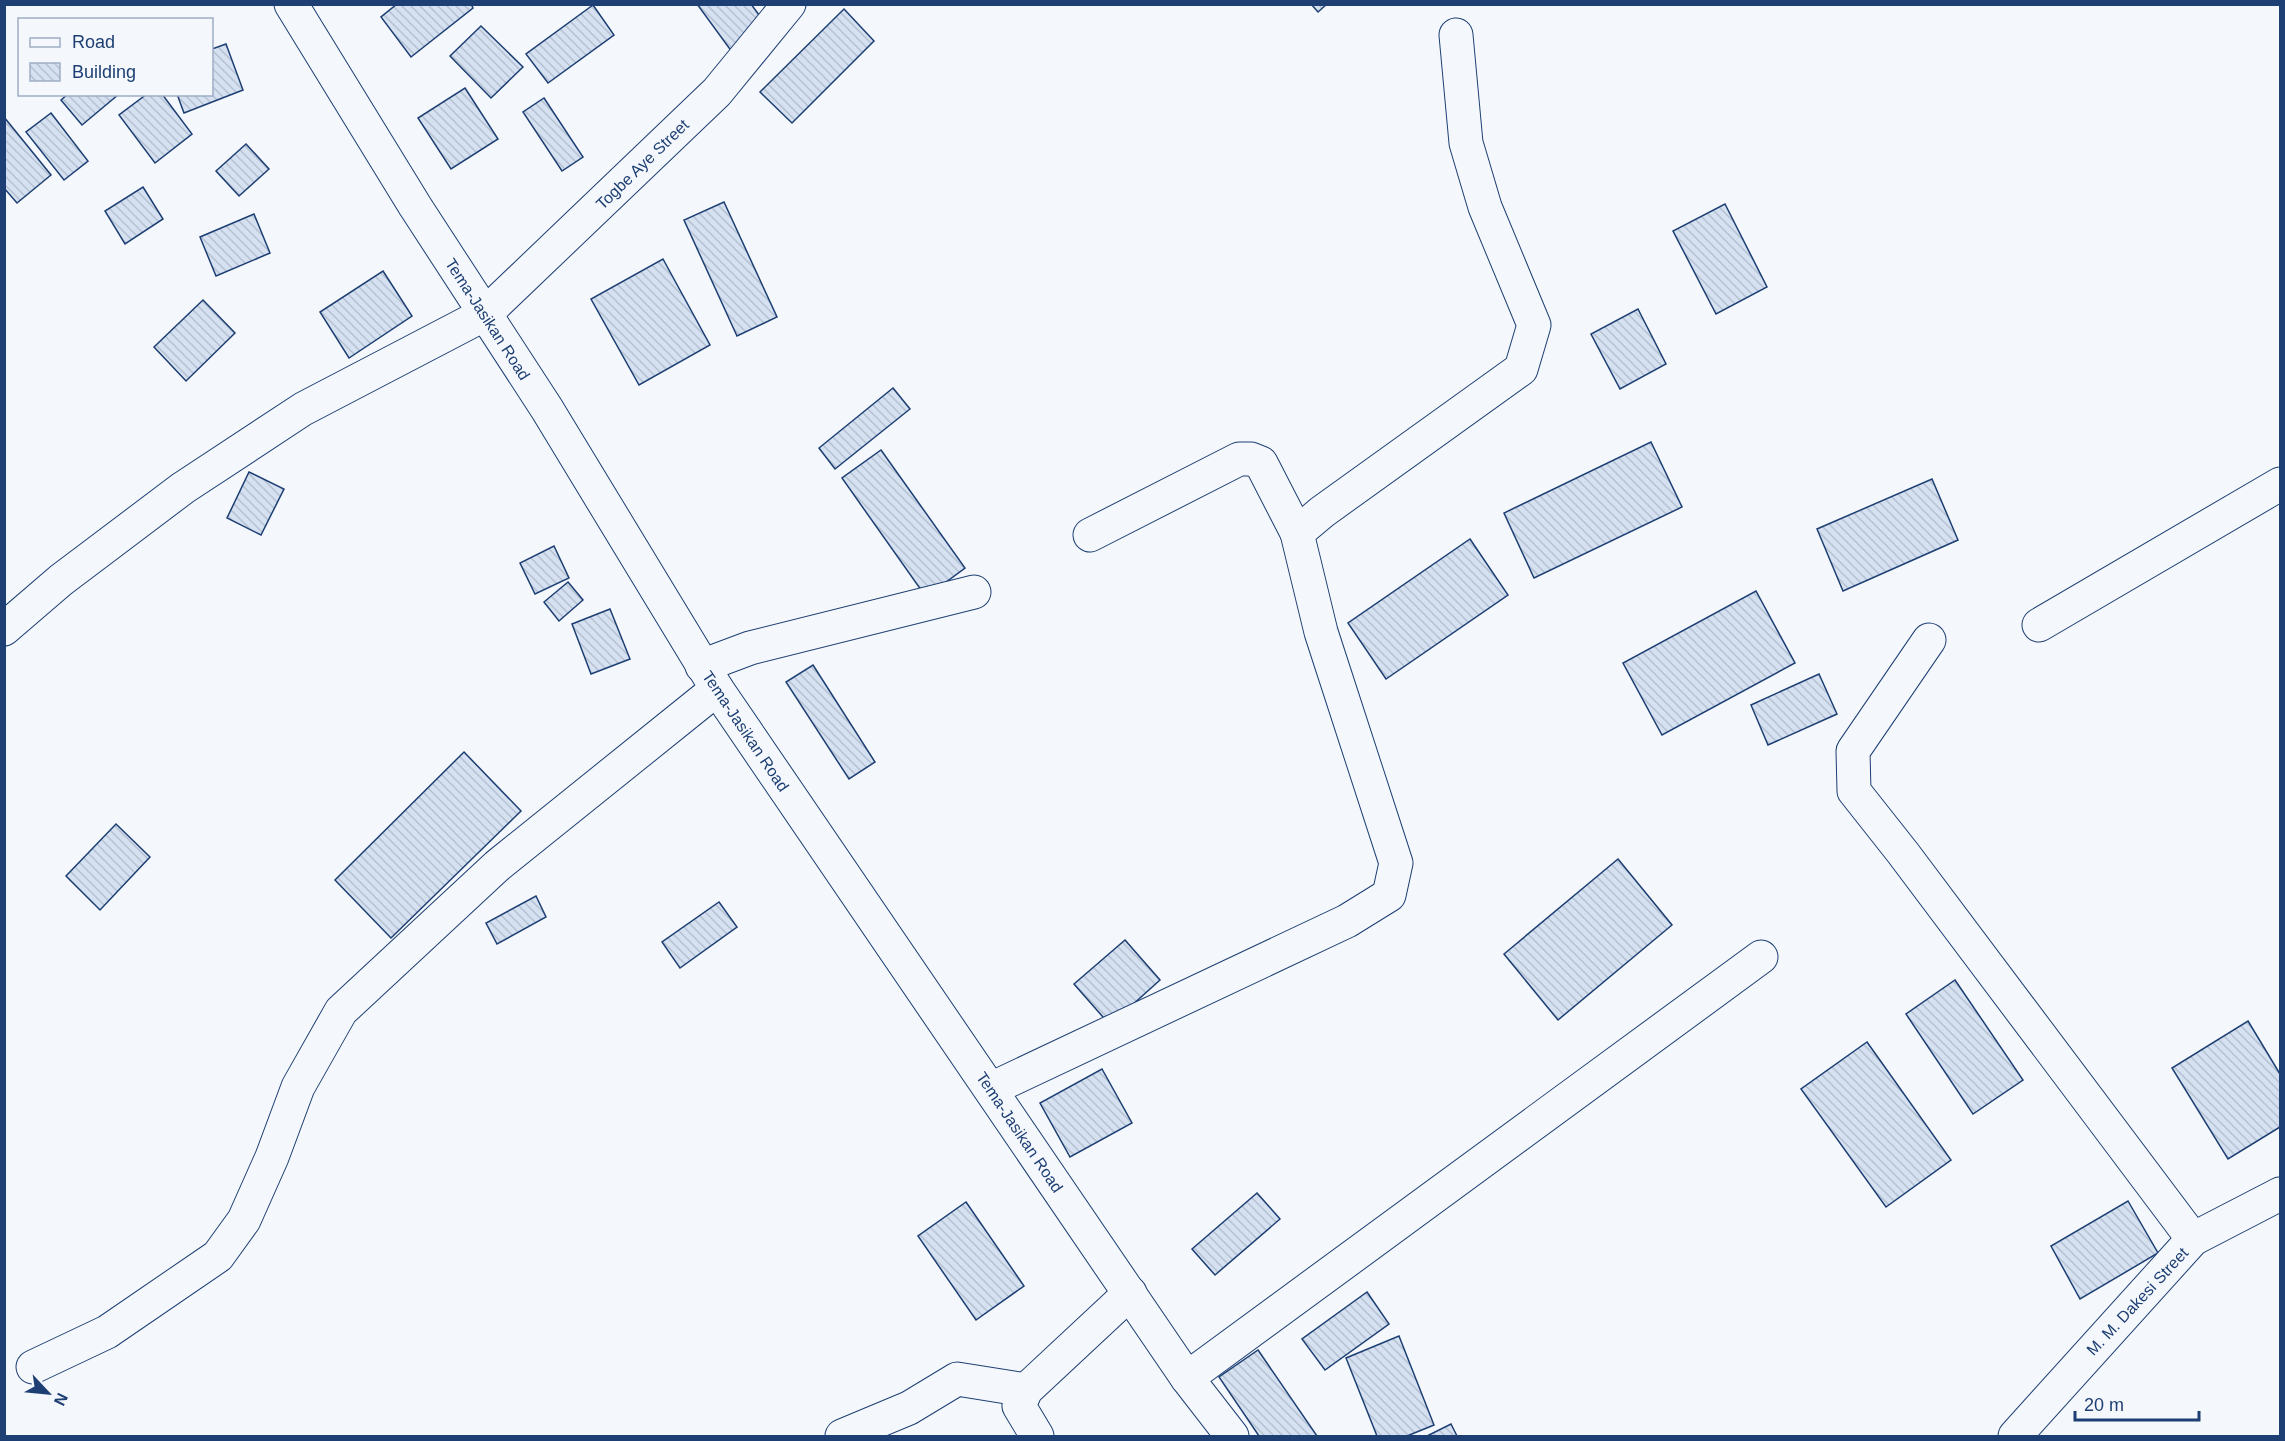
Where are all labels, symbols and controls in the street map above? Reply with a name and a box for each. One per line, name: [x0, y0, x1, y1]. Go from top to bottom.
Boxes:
legend: [18, 18, 213, 96]
text: Road: [72, 32, 115, 52]
text: Building: [72, 62, 136, 82]
street label: Togbe Aye Street: [593, 116, 692, 213]
street label: Tema-Jasikan Road: [442, 255, 533, 383]
street label: Tema-Jasikan Road: [699, 668, 792, 795]
street label: Tema-Jasikan Road: [973, 1069, 1066, 1196]
street label: M. M. Dakesi Street: [2083, 1244, 2192, 1359]
north arrow: [18, 1363, 78, 1423]
scale bar: [2075, 1384, 2200, 1422]
text: N: [51, 1390, 71, 1408]
text: 20 m: [2084, 1395, 2124, 1415]

